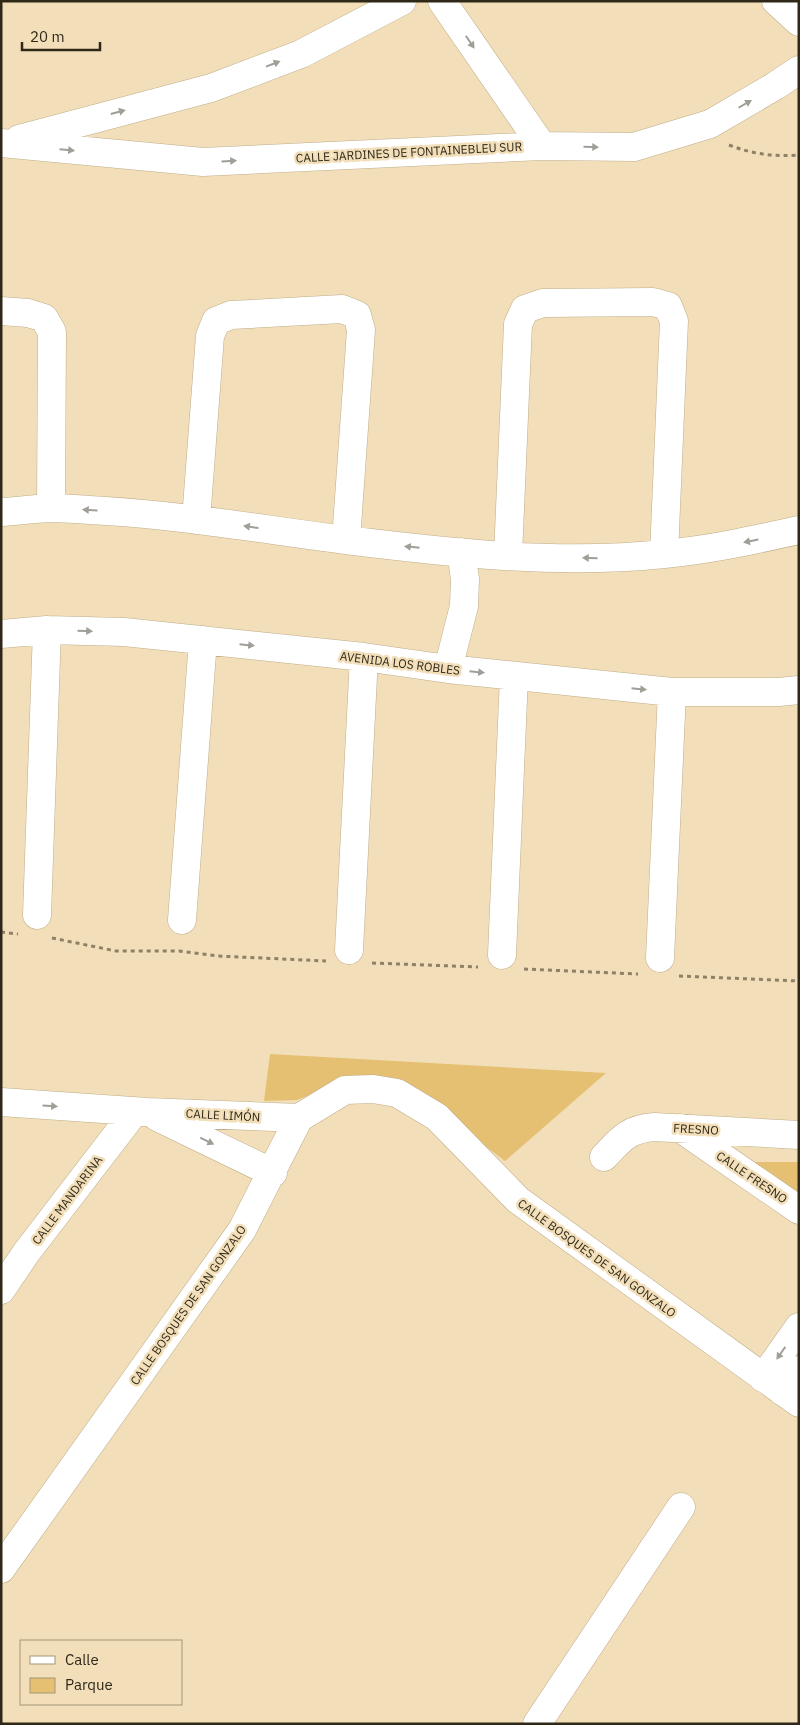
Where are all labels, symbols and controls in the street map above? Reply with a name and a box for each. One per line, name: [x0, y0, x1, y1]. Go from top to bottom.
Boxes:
scale bar: [22, 20, 100, 52]
text: 20 m: [30, 27, 65, 46]
one-way arrow: [465, 35, 475, 48]
one-way arrow: [266, 60, 281, 68]
one-way arrow: [738, 99, 751, 108]
one-way arrow: [110, 108, 125, 116]
street label: CALLE JARDINES DE FONTAINEBLEU SUR: [295, 139, 523, 165]
one-way arrow: [583, 143, 599, 151]
one-way arrow: [59, 146, 75, 154]
one-way arrow: [221, 156, 237, 164]
one-way arrow: [81, 506, 97, 514]
one-way arrow: [243, 523, 259, 531]
one-way arrow: [743, 537, 759, 545]
one-way arrow: [404, 543, 420, 551]
one-way arrow: [582, 554, 598, 562]
one-way arrow: [77, 627, 93, 635]
one-way arrow: [239, 641, 255, 649]
street label: AVENIDA LOS ROBLES: [339, 648, 461, 678]
one-way arrow: [470, 668, 486, 676]
one-way arrow: [631, 685, 647, 693]
one-way arrow: [42, 1102, 58, 1110]
street label: CALLE LIMÓN: [185, 1106, 261, 1124]
street label: FRESNO: [673, 1120, 719, 1138]
one-way arrow: [200, 1137, 214, 1145]
street label: CALLE FRESNO: [714, 1148, 790, 1206]
street label: CALLE MANDARINA: [29, 1152, 105, 1247]
street label: CALLE BOSQUES DE SAN GONZALO: [515, 1196, 679, 1320]
street label: CALLE BOSQUES DE SAN GONZALO: [127, 1222, 249, 1388]
one-way arrow: [776, 1346, 786, 1359]
legend: [20, 1640, 182, 1705]
text: Calle: [65, 1650, 99, 1669]
text: Parque: [65, 1675, 113, 1694]

